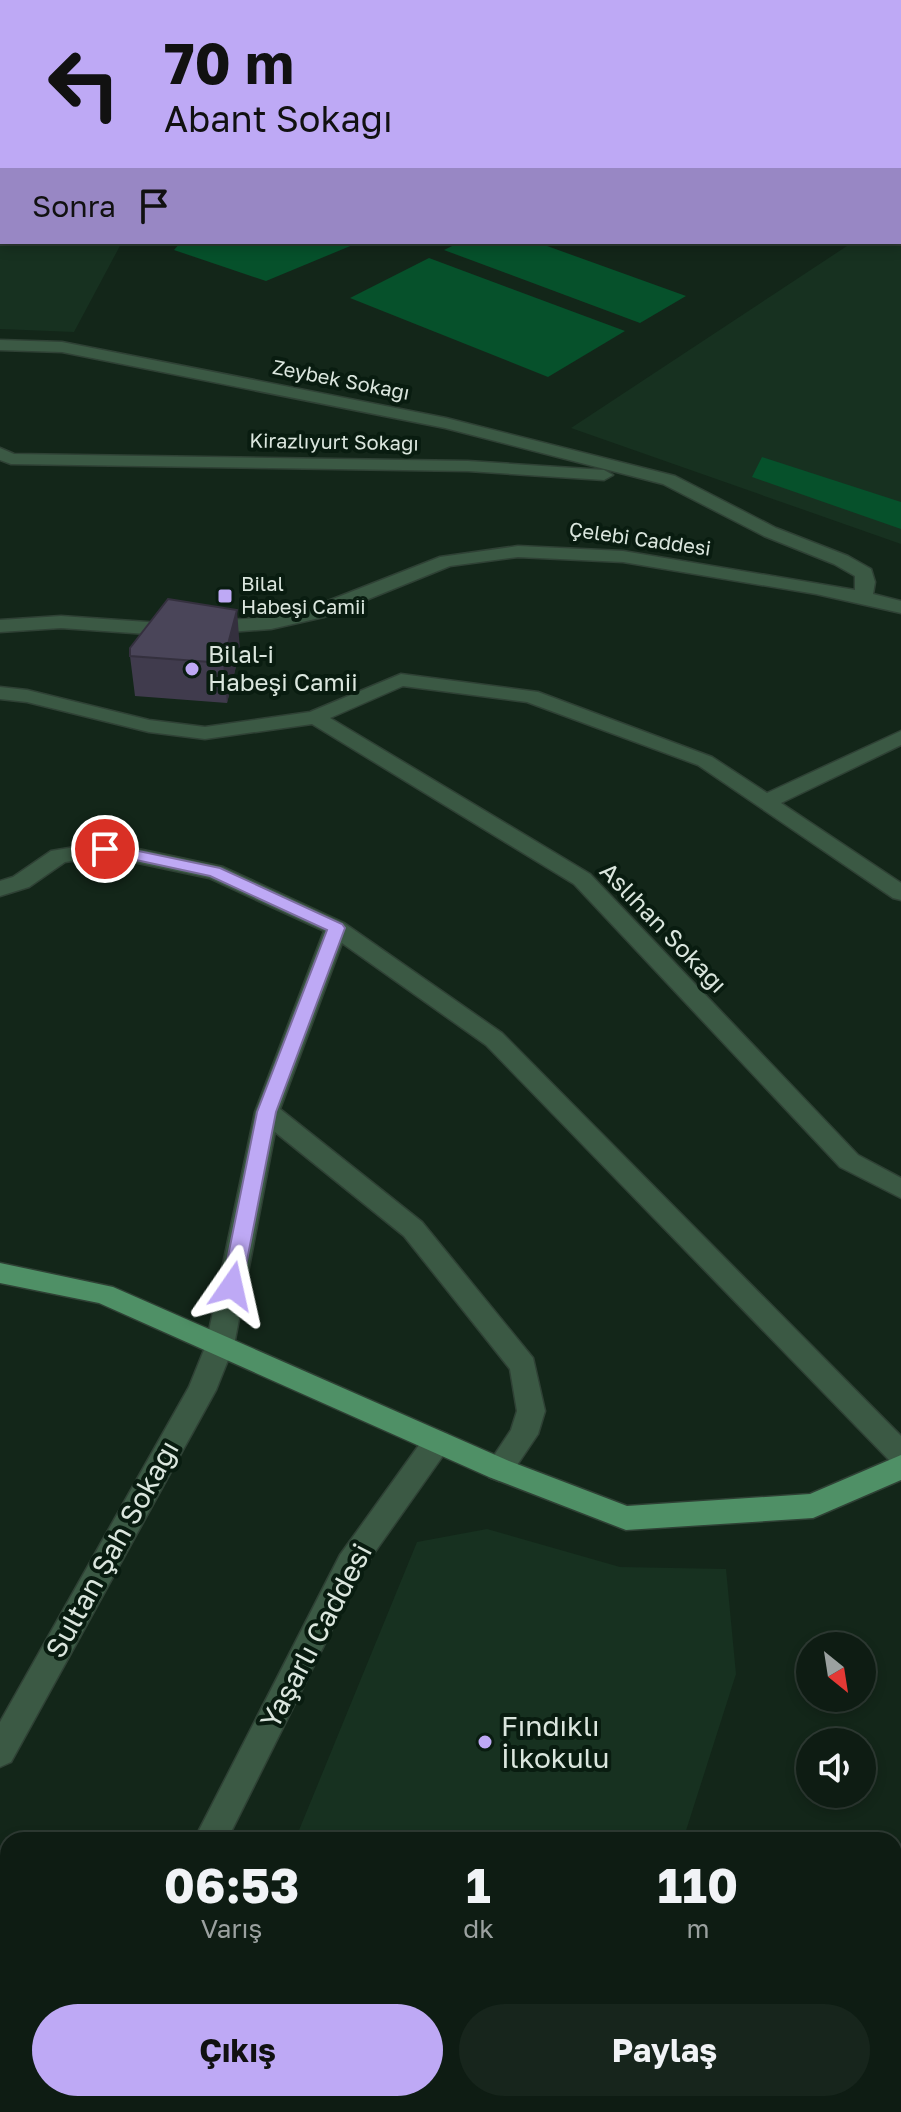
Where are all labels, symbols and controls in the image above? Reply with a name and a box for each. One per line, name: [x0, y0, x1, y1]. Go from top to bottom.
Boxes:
text: 70 m: [164, 29, 294, 96]
icon: left: [32, 32, 136, 136]
text: Abant Sokağı: [164, 97, 393, 140]
icon: arrive: [132, 184, 176, 228]
text: Sonra: [32, 188, 116, 224]
street label: Zeybek Sokağı: [271, 354, 412, 404]
street label: Kirazlıyurt Sokağı: [249, 428, 419, 454]
street label: Çelebi Caddesi: [568, 516, 712, 560]
place label: Bilal Habeşi Camii: [241, 571, 366, 618]
marker: Bilal Habeşi Camii: [216, 587, 234, 605]
place label: Bilal-i Habeşi Camii: [208, 639, 358, 696]
marker: Bilal-i Habeşi Camii: [183, 660, 201, 678]
pin: [71, 815, 139, 883]
icon: arrive: [83, 827, 127, 871]
street label: Aslıhan Sokağı: [595, 856, 733, 998]
position arrow: [190, 1244, 274, 1328]
street label: Sultan Şah Sokağı: [38, 1434, 185, 1663]
street label: Yaşarlı Caddesi: [253, 1538, 378, 1734]
north arrow: [796, 1632, 876, 1712]
map controls: [796, 1632, 876, 1808]
place label: Fındıklı İlkokulu: [501, 1709, 609, 1774]
button: sound: [796, 1728, 876, 1808]
marker: Fındıklı İlkokulu: [476, 1733, 494, 1751]
text: 06:53: [164, 1856, 299, 1914]
text: 1: [466, 1856, 491, 1914]
text: 110: [658, 1856, 738, 1914]
text: Varış: [201, 1913, 262, 1944]
text: dk: [463, 1913, 494, 1944]
text: m: [686, 1913, 709, 1944]
button: Çıkış: [32, 2004, 443, 2096]
button: Paylaş: [459, 2004, 870, 2096]

